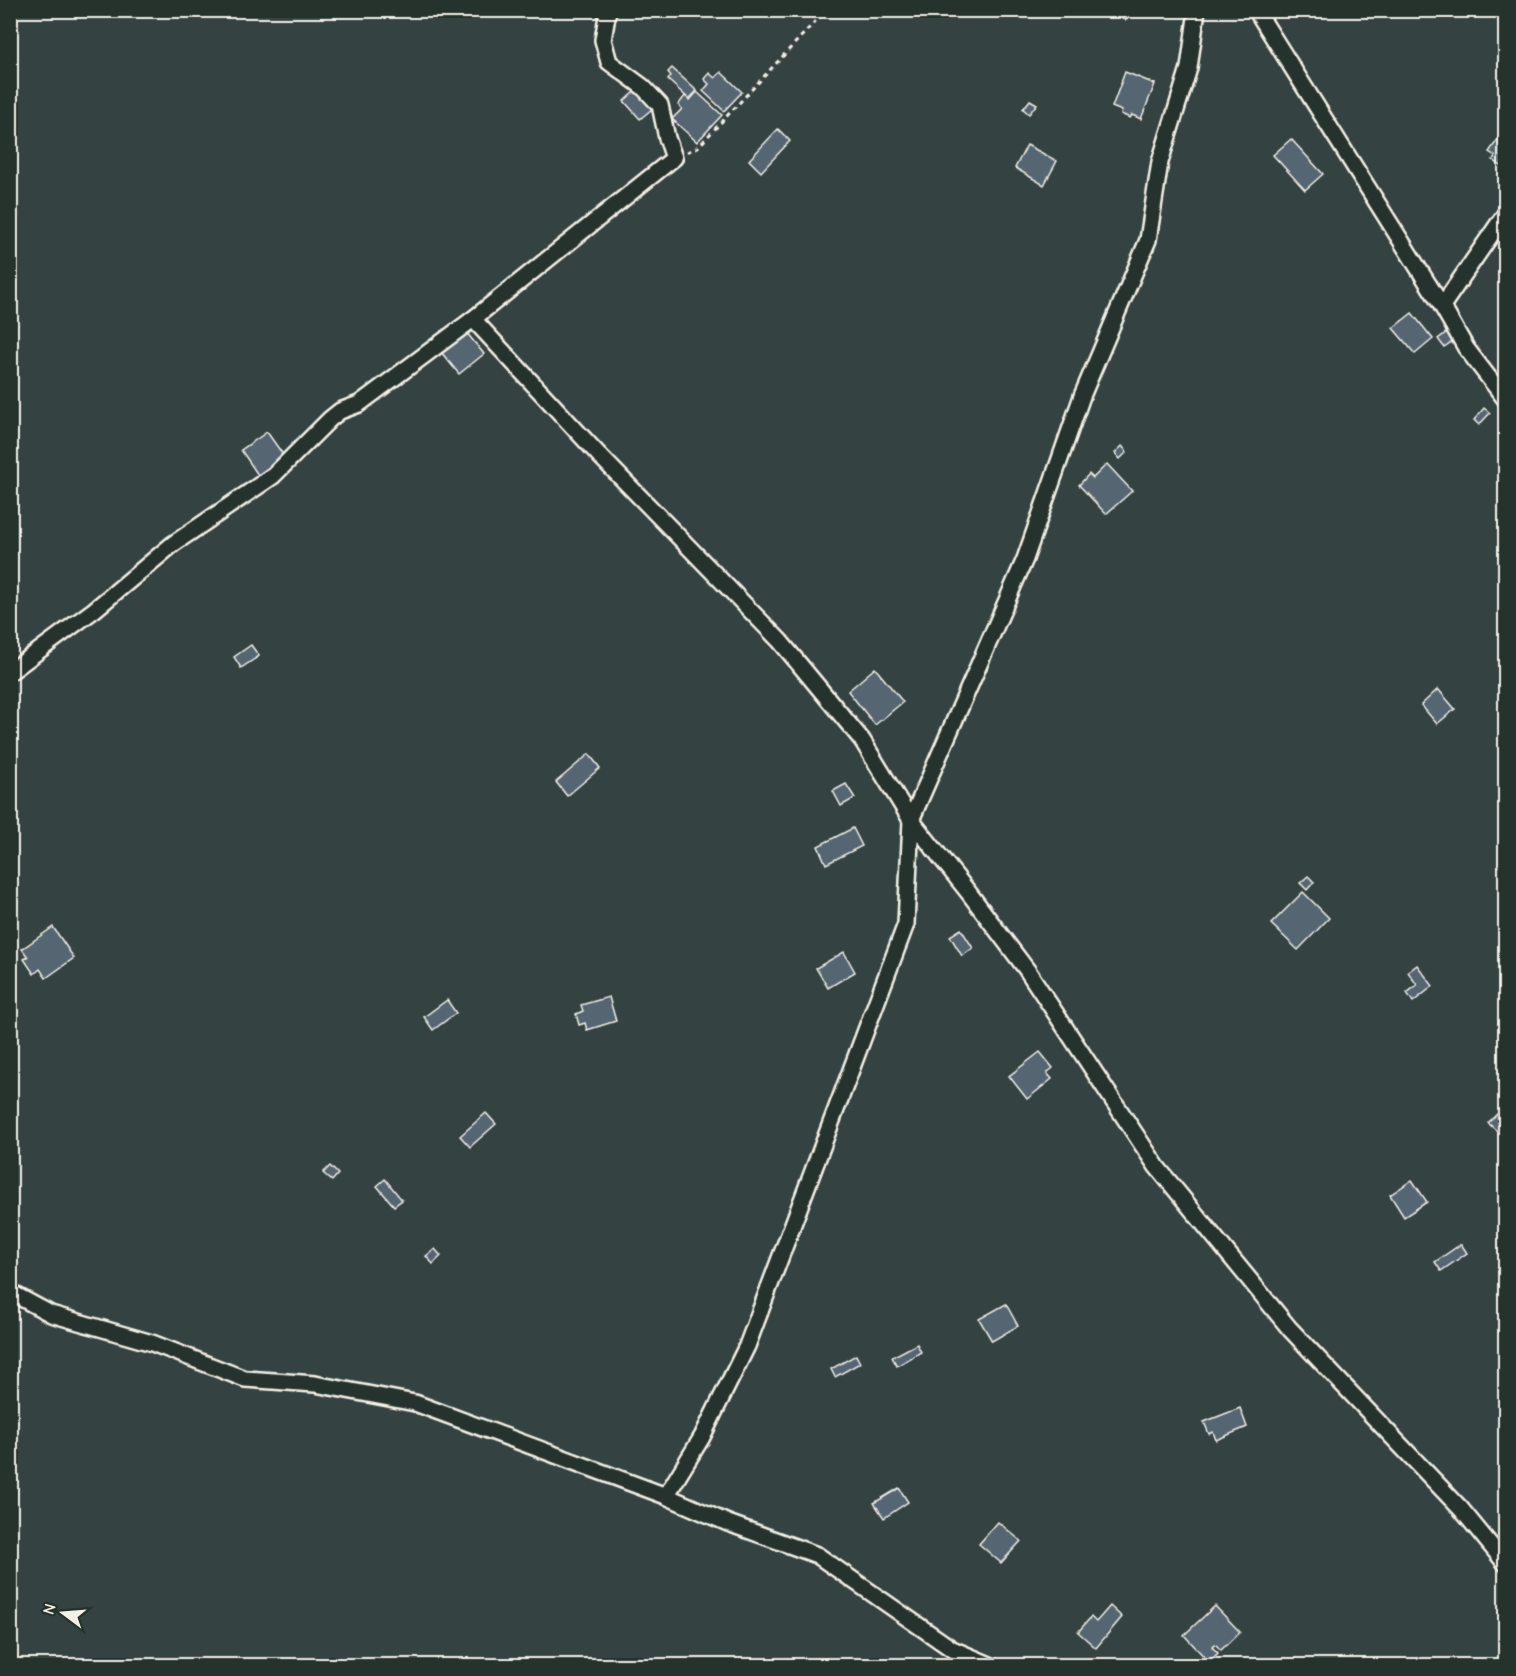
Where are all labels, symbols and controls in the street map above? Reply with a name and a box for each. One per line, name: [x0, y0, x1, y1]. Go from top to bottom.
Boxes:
north arrow: [33, 1583, 93, 1643]
text: N: [39, 1602, 60, 1617]

